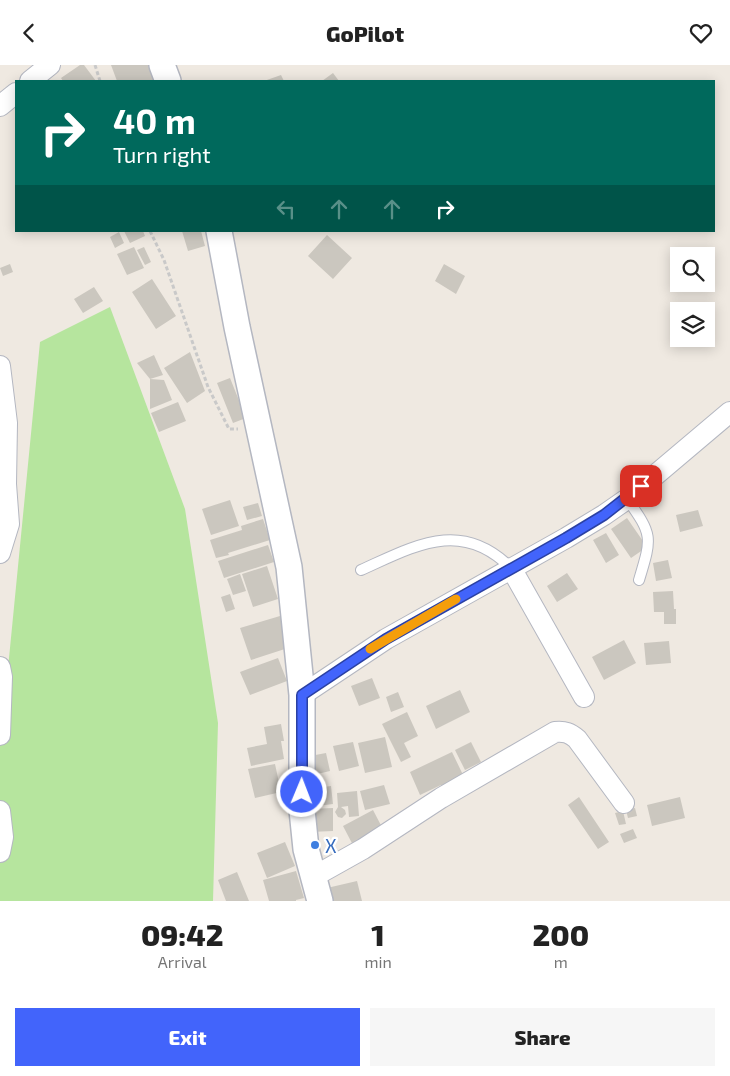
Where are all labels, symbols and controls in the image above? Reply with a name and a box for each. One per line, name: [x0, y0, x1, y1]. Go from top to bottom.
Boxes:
icon: back: [15, 19, 43, 47]
icon: heart: [687, 19, 715, 47]
text: GoPilot: [326, 20, 404, 46]
text: 40 m: [113, 99, 196, 141]
icon: right: [30, 100, 95, 165]
text: Turn right: [113, 141, 211, 167]
icon: left: [272, 195, 300, 223]
icon: ahead: [325, 195, 353, 223]
icon: ahead: [378, 195, 406, 223]
icon: right: [431, 195, 459, 223]
map controls: [670, 247, 715, 347]
button: search: [670, 247, 715, 292]
button: layers: [670, 302, 715, 347]
pin: [620, 465, 662, 507]
icon: arrive: [627, 472, 655, 500]
position arrow: [275, 765, 327, 817]
place label: X: [325, 834, 337, 857]
marker: X: [309, 839, 321, 851]
text: 09:42: [141, 916, 224, 952]
text: 1: [371, 916, 385, 952]
text: 200: [533, 916, 589, 952]
text: Arrival: [158, 952, 207, 971]
text: min: [364, 952, 392, 971]
text: m: [554, 952, 568, 971]
button: Exit: [15, 1008, 360, 1066]
button: Share: [370, 1008, 715, 1066]

